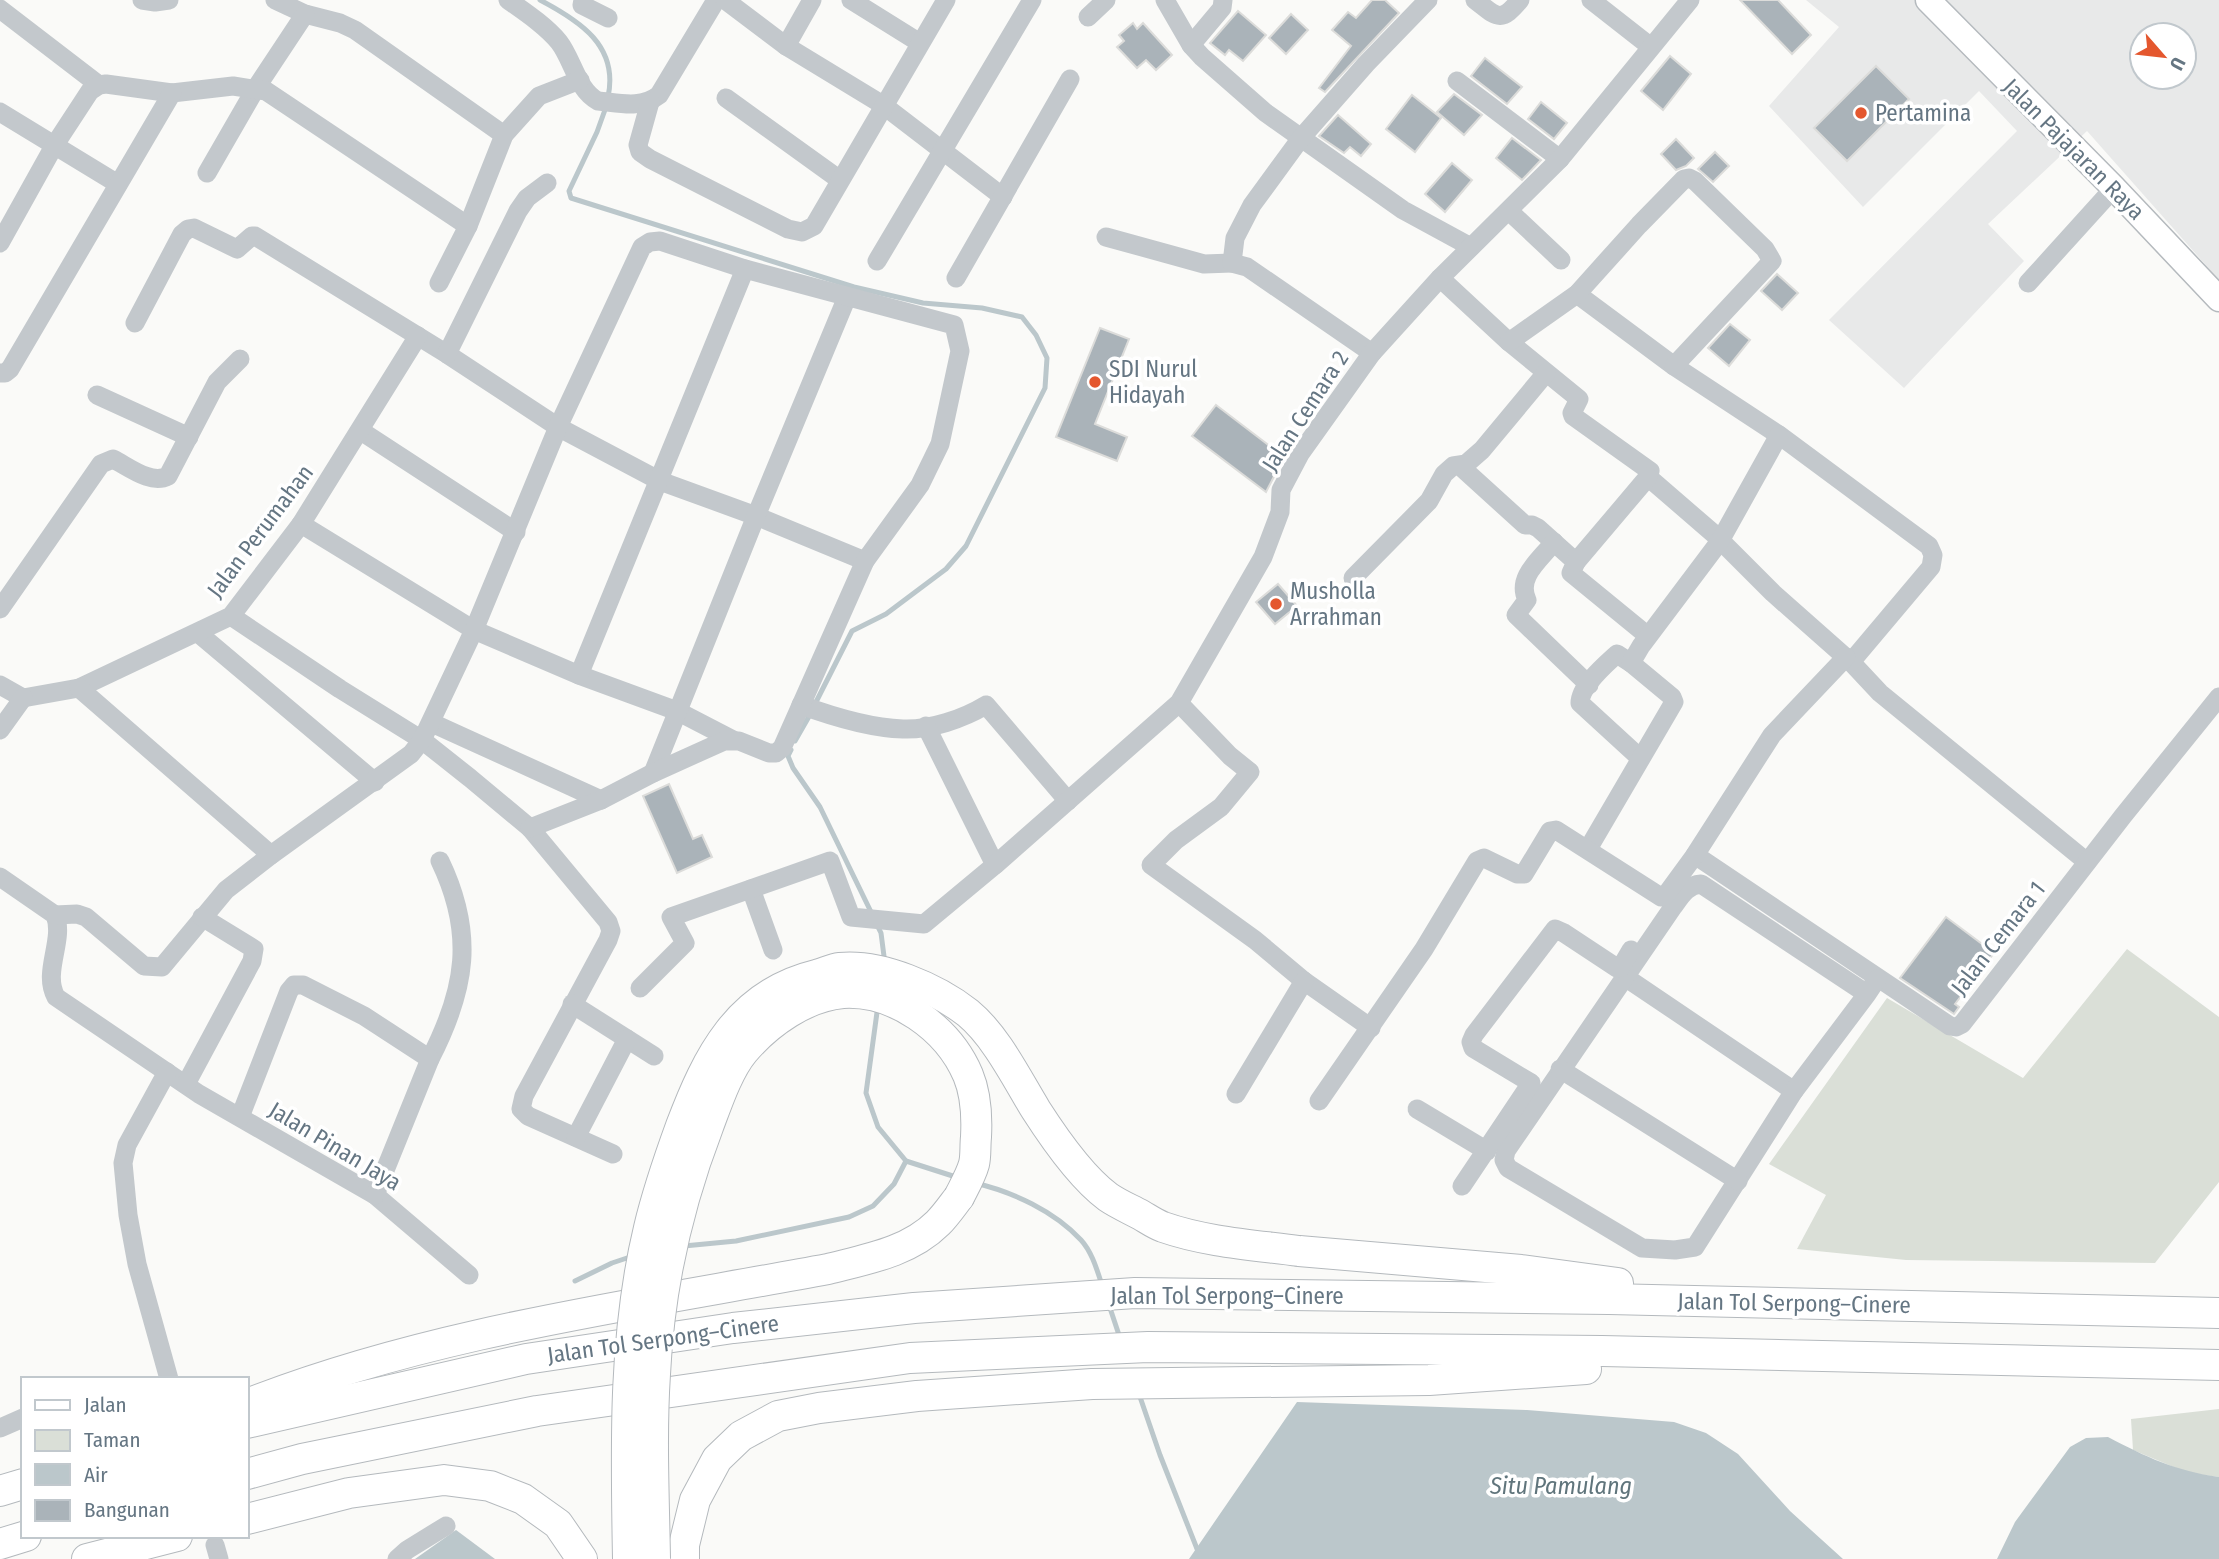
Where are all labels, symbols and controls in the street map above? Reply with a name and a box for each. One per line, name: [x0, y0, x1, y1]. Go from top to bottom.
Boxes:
north arrow: [2128, 21, 2198, 91]
text: U: [2165, 53, 2190, 74]
street label: Jalan Pajajaran Raya: [1997, 72, 2151, 226]
place label: Pertamina: [1875, 99, 1971, 127]
marker: Pertamina: [1853, 105, 1869, 121]
street label: Jalan Cemara 2: [1256, 346, 1354, 476]
place label: SDI Nurul Hidayah: [1109, 355, 1197, 409]
marker: SDI Nurul Hidayah: [1087, 374, 1103, 390]
street label: Jalan Perumahan: [201, 459, 319, 603]
place label: Musholla Arrahman: [1290, 577, 1382, 631]
marker: Musholla Arrahman: [1268, 596, 1284, 612]
street label: Jalan Cemara 1: [1945, 876, 2051, 1000]
street label: Jalan Pinan Jaya: [264, 1096, 406, 1196]
street label: Jalan Tol Serpong–Cinere: [1110, 1282, 1344, 1310]
street label: Jalan Tol Serpong–Cinere: [1677, 1287, 1911, 1319]
street label: Jalan Tol Serpong–Cinere: [545, 1309, 781, 1369]
legend: [21, 1377, 248, 1538]
text: Jalan: [84, 1392, 127, 1418]
text: Taman: [84, 1427, 140, 1453]
text: Air: [84, 1462, 108, 1488]
water label: Situ Pamulang: [1489, 1472, 1632, 1500]
text: Bangunan: [84, 1497, 170, 1523]

